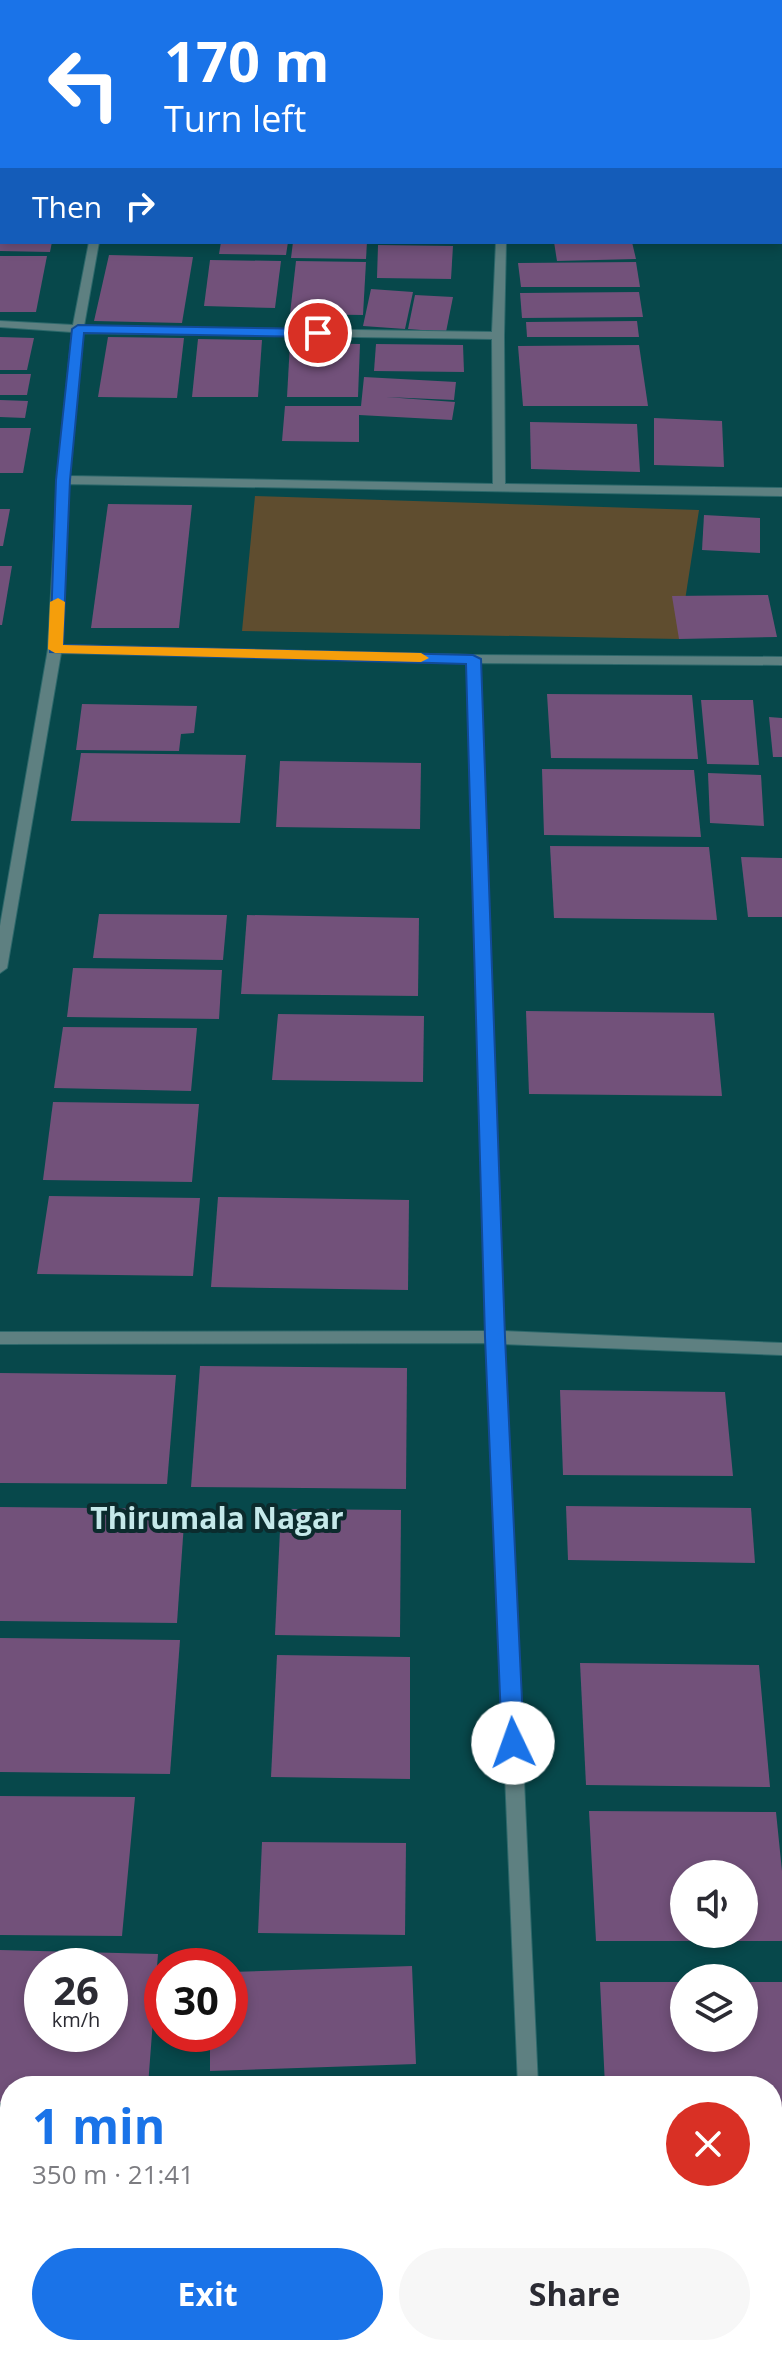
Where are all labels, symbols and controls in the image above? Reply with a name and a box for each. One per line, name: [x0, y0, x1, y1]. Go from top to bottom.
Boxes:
text: 170 m: [164, 22, 330, 98]
icon: left: [32, 32, 136, 136]
text: Turn left: [164, 94, 306, 143]
icon: right: [118, 184, 162, 228]
text: Then: [32, 186, 102, 227]
pin: [284, 299, 352, 367]
icon: arrive: [296, 311, 340, 355]
district label: Thirumala Nagar: [90, 1497, 344, 1538]
position arrow: [471, 1701, 555, 1785]
map controls: [670, 1860, 758, 2052]
button: sound: [670, 1860, 758, 1948]
speed limit sign: 30: [144, 1948, 248, 2052]
text: 26: [53, 1962, 99, 2017]
button: layers: [670, 1964, 758, 2052]
text: km/h: [52, 2006, 100, 2033]
text: 1 min: [32, 2093, 165, 2158]
button: close: [666, 2102, 750, 2186]
text: 350 m · 21:41: [32, 2156, 194, 2192]
button: Exit: [32, 2248, 383, 2340]
button: Share: [399, 2248, 750, 2340]

